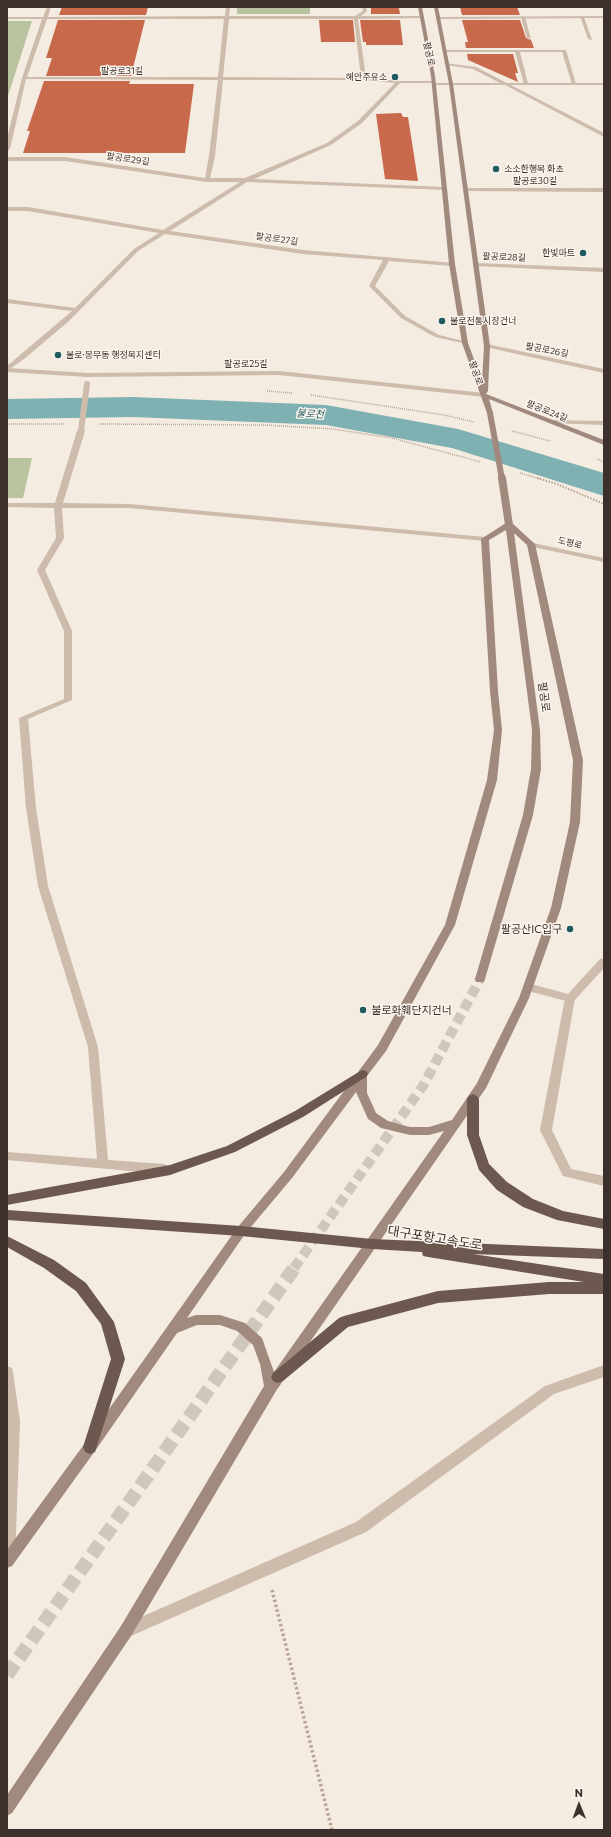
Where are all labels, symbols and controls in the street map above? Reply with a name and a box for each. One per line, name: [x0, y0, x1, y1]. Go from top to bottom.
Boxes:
street label: 팔공로: [421, 41, 437, 67]
street label: 팔공로31길: [101, 66, 143, 76]
place label: 해안주유소: [346, 72, 387, 82]
marker: 해안주유소: [390, 72, 400, 82]
street label: 팔공로29길: [106, 151, 150, 167]
marker: 소소한행복 화초: [491, 164, 501, 174]
place label: 소소한행복 화초: [504, 164, 564, 174]
street label: 팔공로30길: [513, 176, 557, 186]
street label: 팔공로27길: [255, 231, 299, 247]
place label: 한빛마트: [542, 248, 575, 258]
marker: 한빛마트: [578, 248, 588, 258]
street label: 팔공로28길: [482, 251, 526, 263]
marker: 불로전통시장건너: [437, 316, 447, 326]
place label: 불로전통시장건너: [450, 316, 516, 326]
street label: 팔공로26길: [525, 341, 569, 359]
marker: 불로·봉무동 행정복지센터: [53, 350, 63, 360]
place label: 불로·봉무동 행정복지센터: [66, 350, 161, 360]
street label: 팔공로25길: [224, 359, 268, 369]
street label: 팔공로: [467, 359, 485, 387]
street label: 팔공로24길: [525, 398, 569, 424]
water label: 불로천: [296, 407, 324, 421]
street label: 도평로: [557, 535, 583, 551]
street label: 팔공로: [535, 681, 553, 713]
place label: 팔공산IC입구: [501, 922, 562, 936]
marker: 팔공산IC입구: [565, 924, 575, 934]
place label: 불로화훼단지건너: [371, 1003, 452, 1017]
marker: 불로화훼단지건너: [358, 1005, 368, 1015]
street label: 대구포항고속도로: [387, 1223, 483, 1253]
north arrow: [559, 1785, 599, 1825]
text: N: [575, 1786, 583, 1799]

